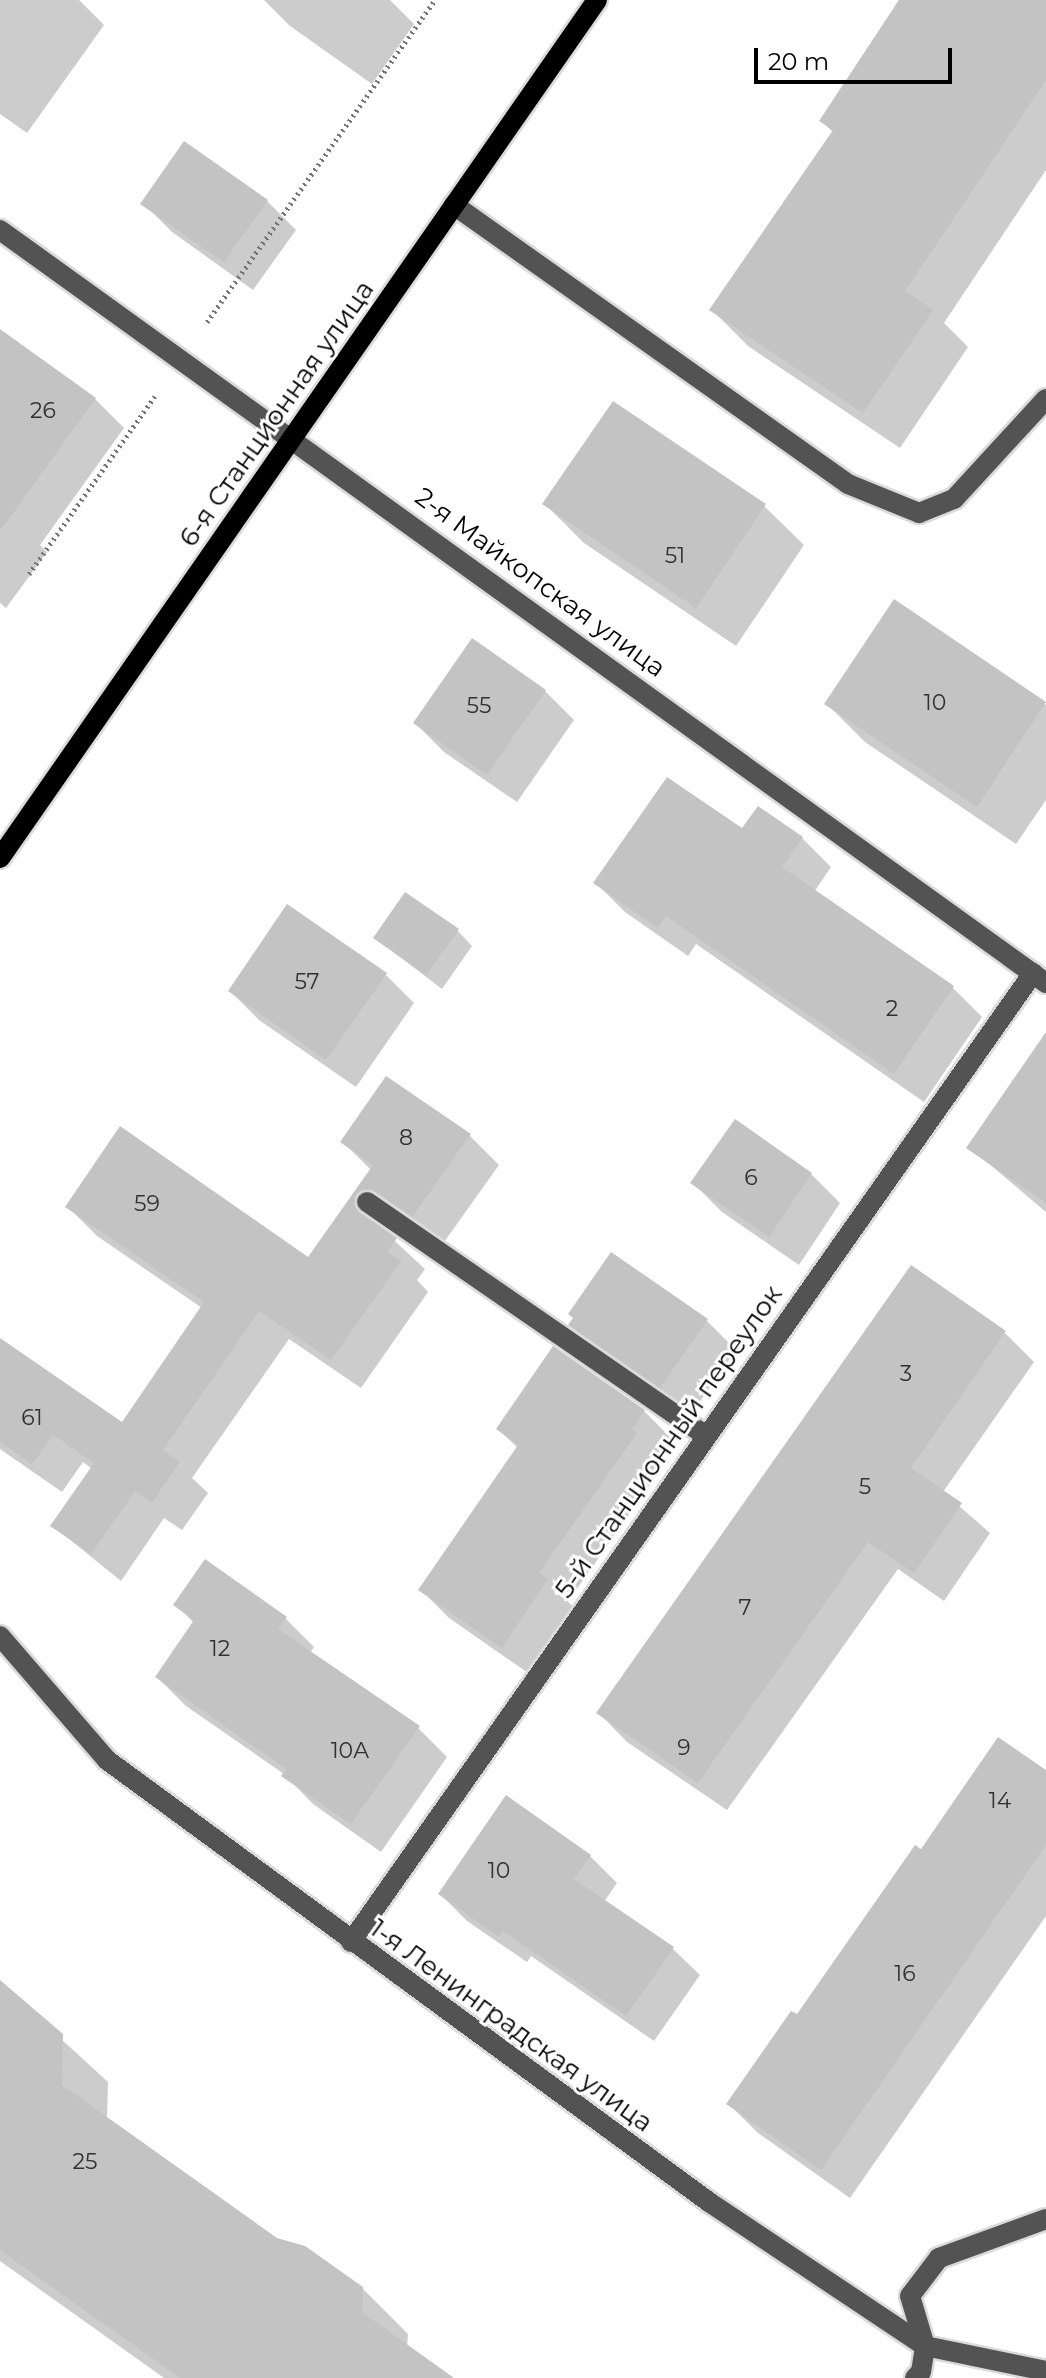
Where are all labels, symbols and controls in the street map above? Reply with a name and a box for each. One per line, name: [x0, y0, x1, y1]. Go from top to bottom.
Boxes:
scale bar: [758, 32, 956, 82]
text: 20 m: [768, 47, 829, 76]
street label: 6-я Станционная улица: [173, 275, 381, 553]
house number: 26: [30, 398, 56, 424]
street label: 2-я Майкопская улица: [409, 482, 671, 684]
house number: 51: [665, 543, 685, 569]
house number: 10: [924, 690, 946, 716]
house number: 55: [467, 693, 491, 719]
house number: 57: [294, 969, 320, 995]
house number: 2: [886, 996, 898, 1022]
house number: 8: [399, 1125, 413, 1151]
house number: 6: [744, 1165, 758, 1191]
house number: 59: [134, 1191, 160, 1217]
street label: 5-й Станционный переулок: [549, 1280, 789, 1604]
house number: 3: [900, 1361, 912, 1387]
house number: 61: [21, 1405, 43, 1431]
house number: 5: [859, 1474, 871, 1500]
house number: 7: [739, 1595, 751, 1621]
house number: 12: [210, 1636, 230, 1662]
house number: 9: [677, 1735, 691, 1761]
house number: 10А: [331, 1738, 369, 1764]
house number: 14: [989, 1788, 1011, 1814]
house number: 10: [488, 1858, 510, 1884]
street label: 1-я Ленинградская улица: [364, 1913, 658, 2139]
house number: 16: [894, 1961, 916, 1987]
house number: 25: [73, 2149, 97, 2175]

